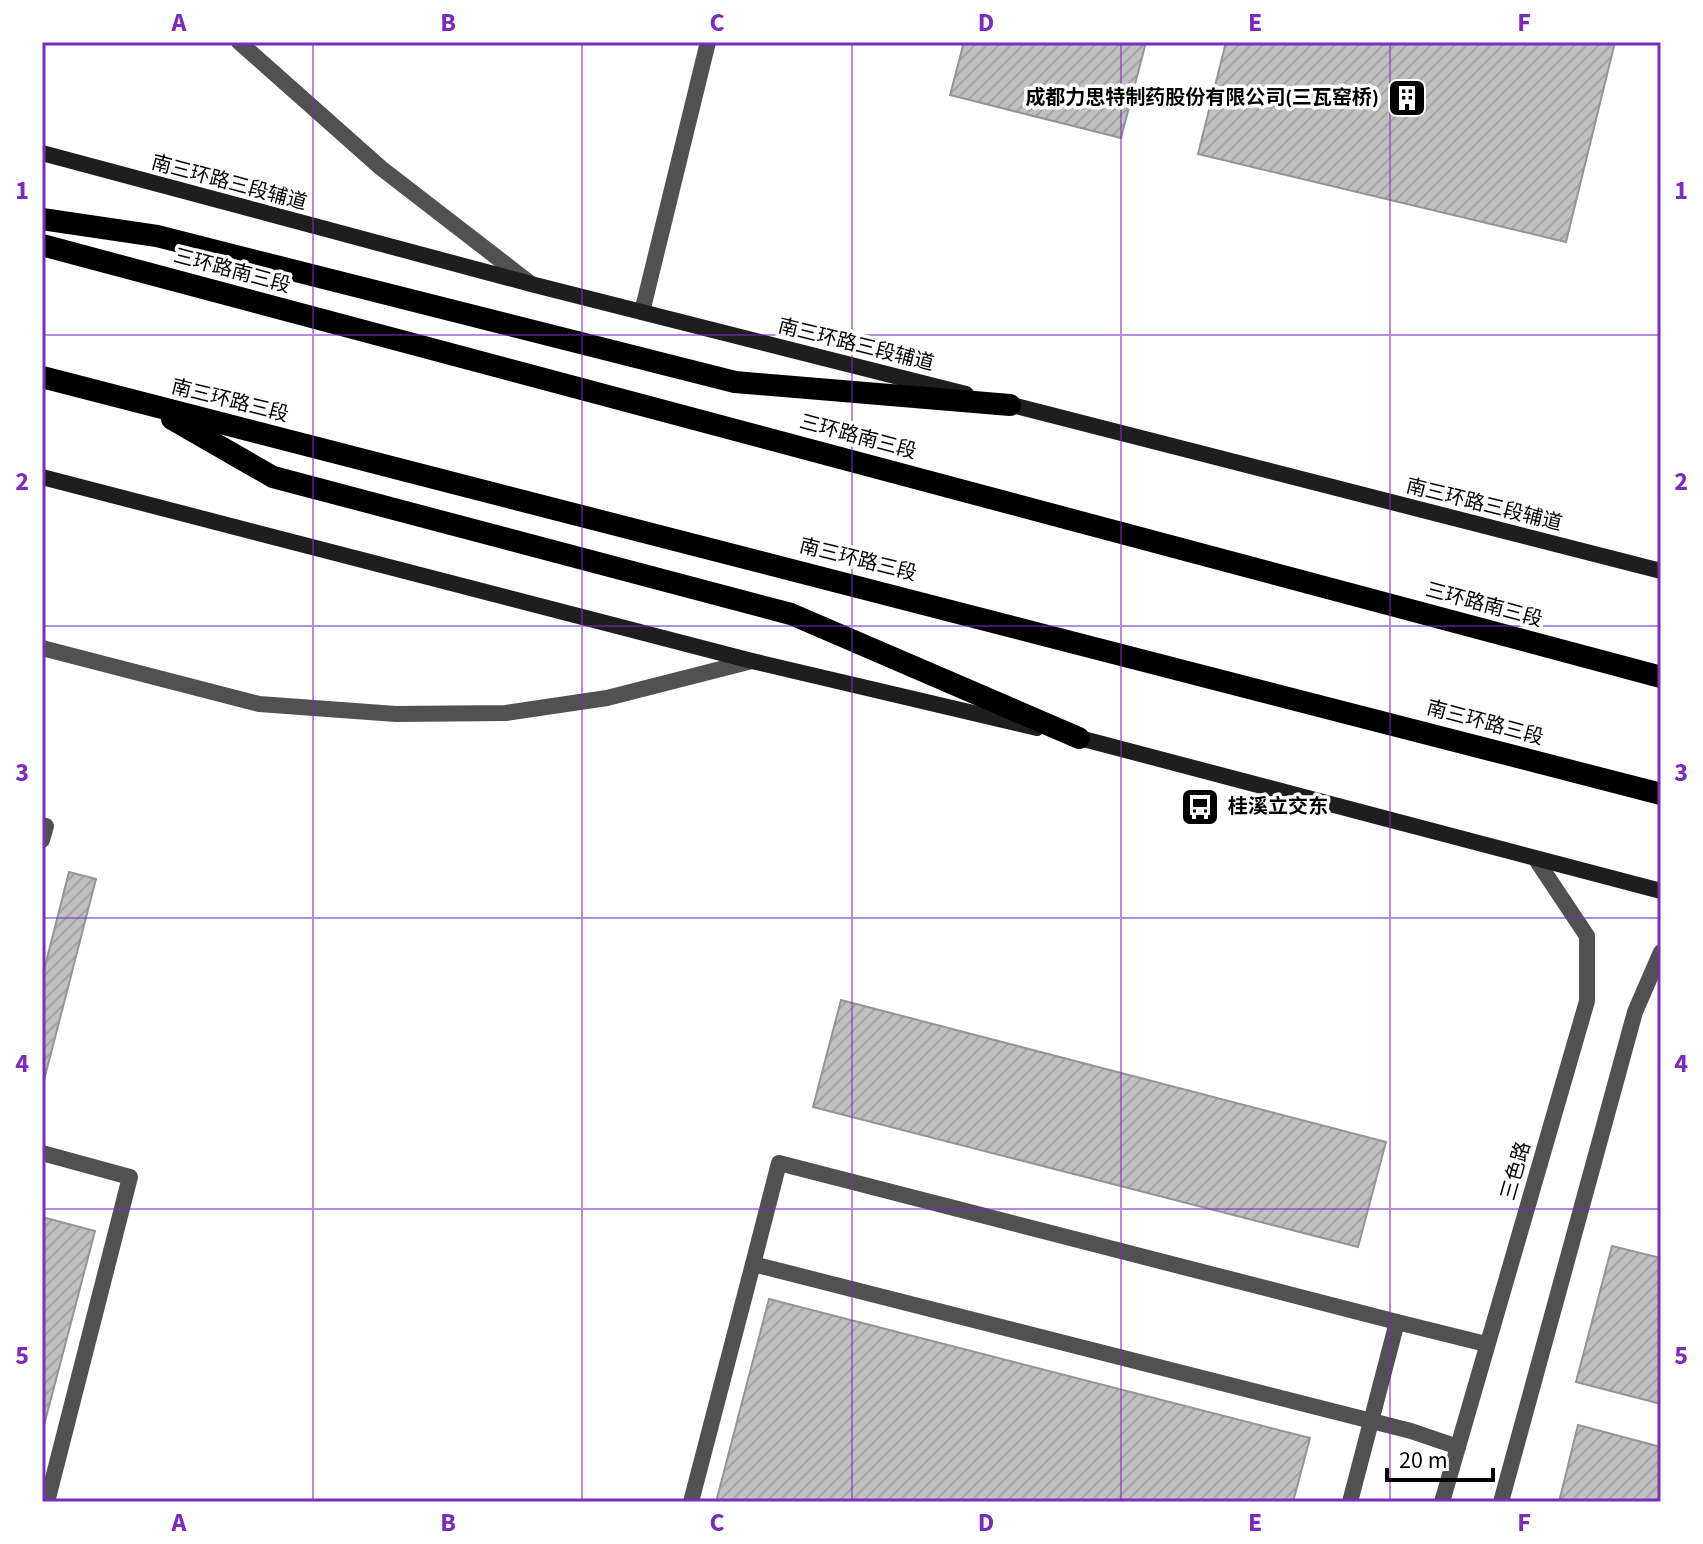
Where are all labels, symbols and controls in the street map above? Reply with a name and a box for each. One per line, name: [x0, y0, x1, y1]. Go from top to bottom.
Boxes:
text: A: [171, 4, 188, 41]
text: B: [440, 4, 456, 41]
text: C: [709, 4, 725, 41]
text: D: [978, 4, 994, 41]
text: E: [1248, 4, 1262, 41]
text: F: [1517, 4, 1531, 41]
building icon: 成都力思特制药股份有限公司(三瓦窑桥): [1386, 77, 1428, 119]
place label: 成都力思特制药股份有限公司(三瓦窑桥): [1025, 84, 1379, 112]
street label: 南三环路三段辅道: [148, 149, 310, 217]
text: 1: [15, 172, 29, 209]
text: 1: [1674, 172, 1688, 209]
street label: 三环路南三段: [170, 242, 294, 300]
street label: 南三环路三段辅道: [775, 312, 937, 378]
street label: 南三环路三段: [168, 373, 292, 429]
street label: 三环路南三段: [796, 408, 920, 466]
text: 2: [15, 463, 29, 500]
text: 2: [1674, 463, 1688, 500]
street label: 南三环路三段辅道: [1403, 472, 1565, 538]
street label: 南三环路三段: [796, 532, 920, 588]
street label: 三环路南三段: [1422, 576, 1546, 634]
street label: 南三环路三段: [1423, 694, 1547, 752]
text: 3: [15, 754, 29, 791]
text: 3: [1674, 754, 1688, 791]
bus stop icon: 桂溪立交东: [1179, 786, 1221, 828]
place label: 桂溪立交东: [1228, 793, 1328, 821]
text: 4: [15, 1045, 29, 1082]
text: 4: [1674, 1045, 1688, 1082]
street label: 三色路: [1494, 1138, 1538, 1204]
text: 5: [15, 1337, 29, 1374]
text: 5: [1674, 1337, 1688, 1374]
scale bar: [1387, 1432, 1493, 1482]
text: 20 m: [1399, 1443, 1448, 1478]
text: A: [171, 1504, 188, 1541]
text: B: [440, 1504, 456, 1541]
text: C: [709, 1504, 725, 1541]
text: D: [978, 1504, 994, 1541]
text: E: [1248, 1504, 1262, 1541]
text: F: [1517, 1504, 1531, 1541]

